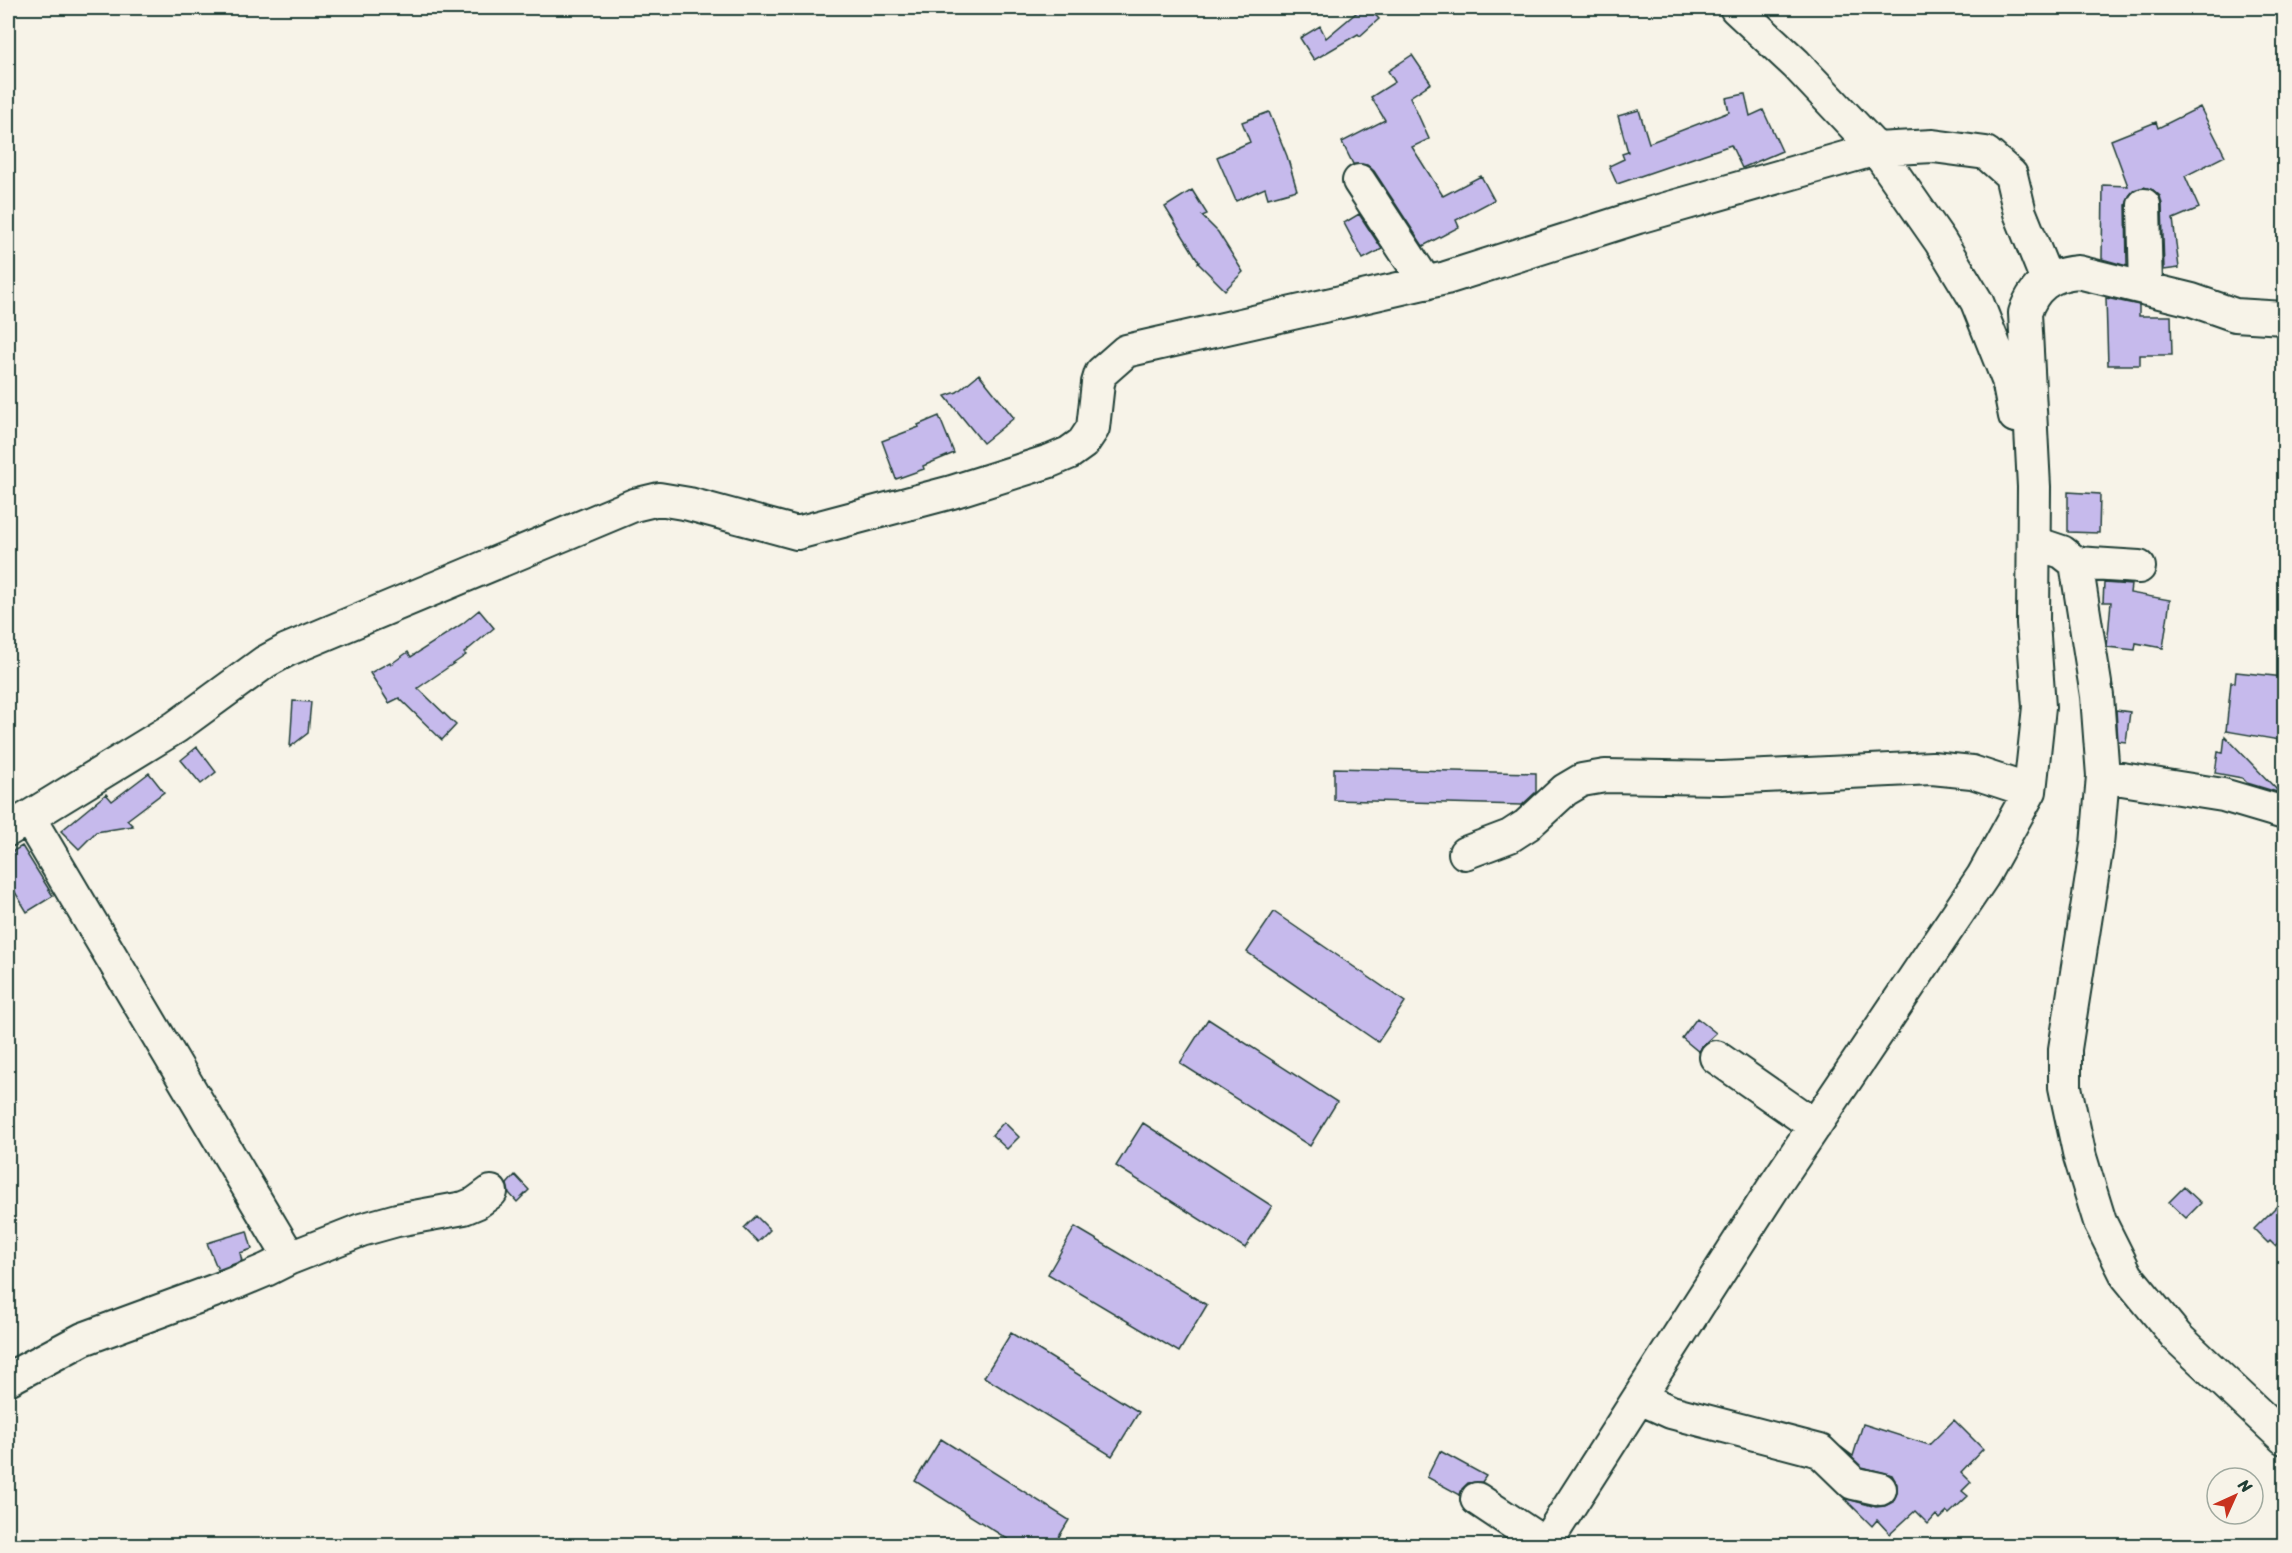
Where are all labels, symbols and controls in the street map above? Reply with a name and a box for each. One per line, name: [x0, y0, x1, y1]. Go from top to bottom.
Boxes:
north arrow: [2205, 1466, 2265, 1526]
text: N: [2230, 1471, 2260, 1501]

